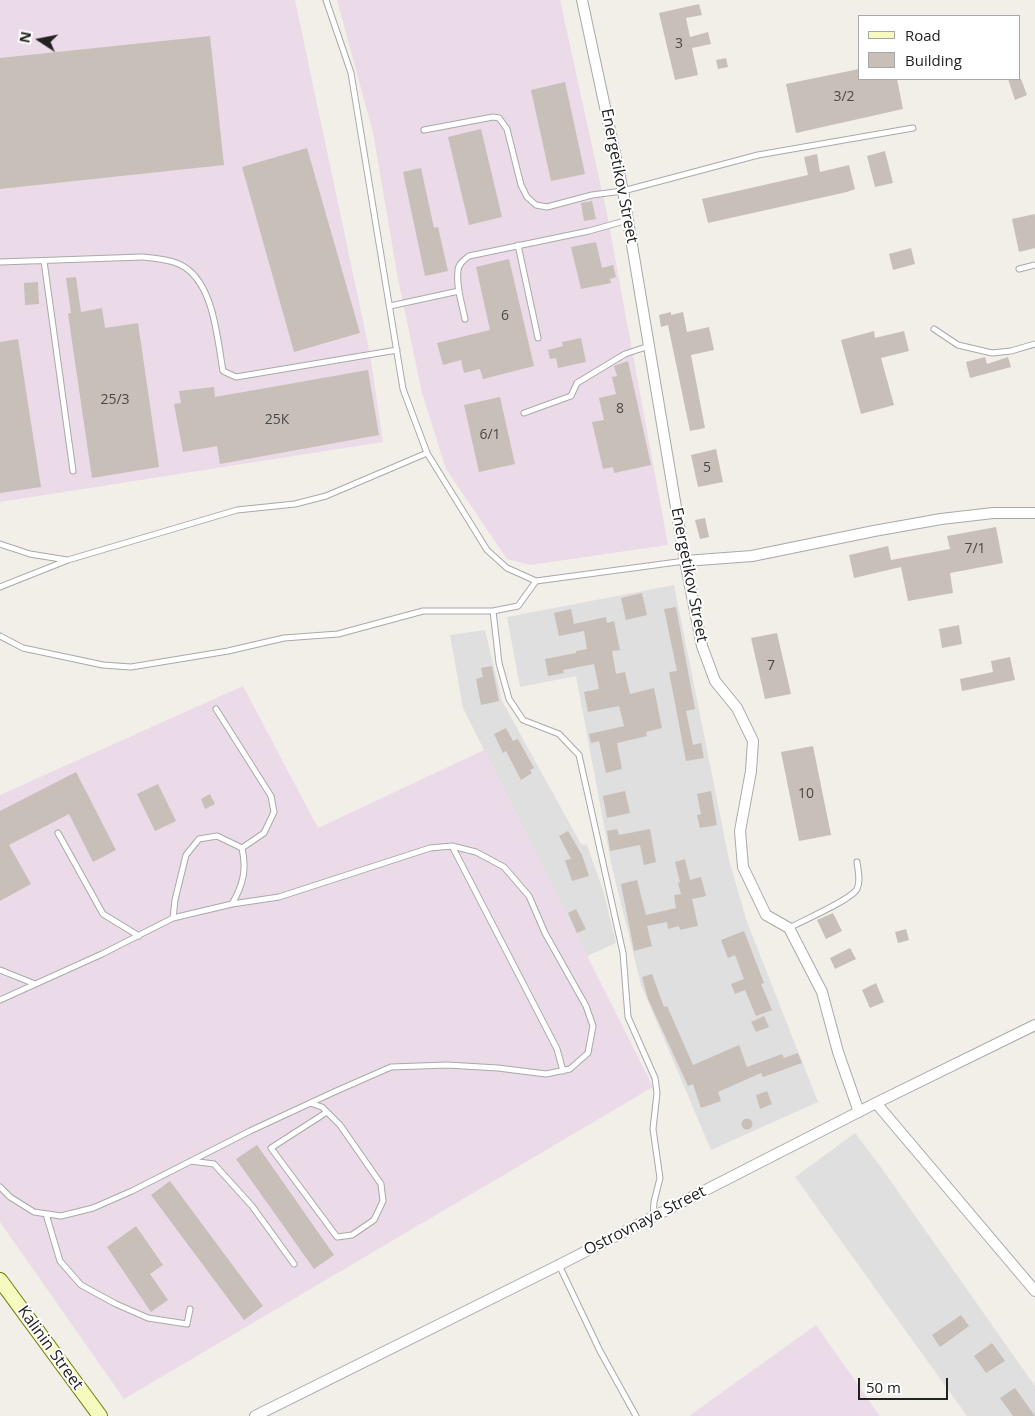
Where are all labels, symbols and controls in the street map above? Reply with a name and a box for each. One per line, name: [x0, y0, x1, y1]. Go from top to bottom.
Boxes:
north arrow: [15, 15, 65, 65]
legend: [858, 15, 1020, 80]
text: Road: [905, 25, 941, 45]
text: N: [14, 30, 35, 44]
house number: 3: [675, 36, 683, 52]
text: Building: [905, 50, 962, 70]
house number: 3/2: [833, 89, 855, 105]
street label: Energetikov Street: [597, 107, 641, 245]
house number: 6: [501, 308, 509, 324]
house number: 25/3: [100, 392, 130, 408]
house number: 8: [616, 401, 624, 417]
house number: 25К: [265, 412, 289, 428]
house number: 6/1: [479, 427, 501, 443]
house number: 5: [703, 460, 711, 476]
street label: Energetikov Street: [667, 506, 711, 644]
house number: 7/1: [964, 541, 986, 557]
house number: 7: [767, 658, 775, 674]
house number: 10: [798, 786, 814, 802]
street label: Ostrovnaya Street: [581, 1182, 709, 1260]
street label: Kalinin Street: [13, 1302, 87, 1394]
scale bar: [860, 1368, 950, 1400]
text: 50 m: [866, 1377, 901, 1397]

